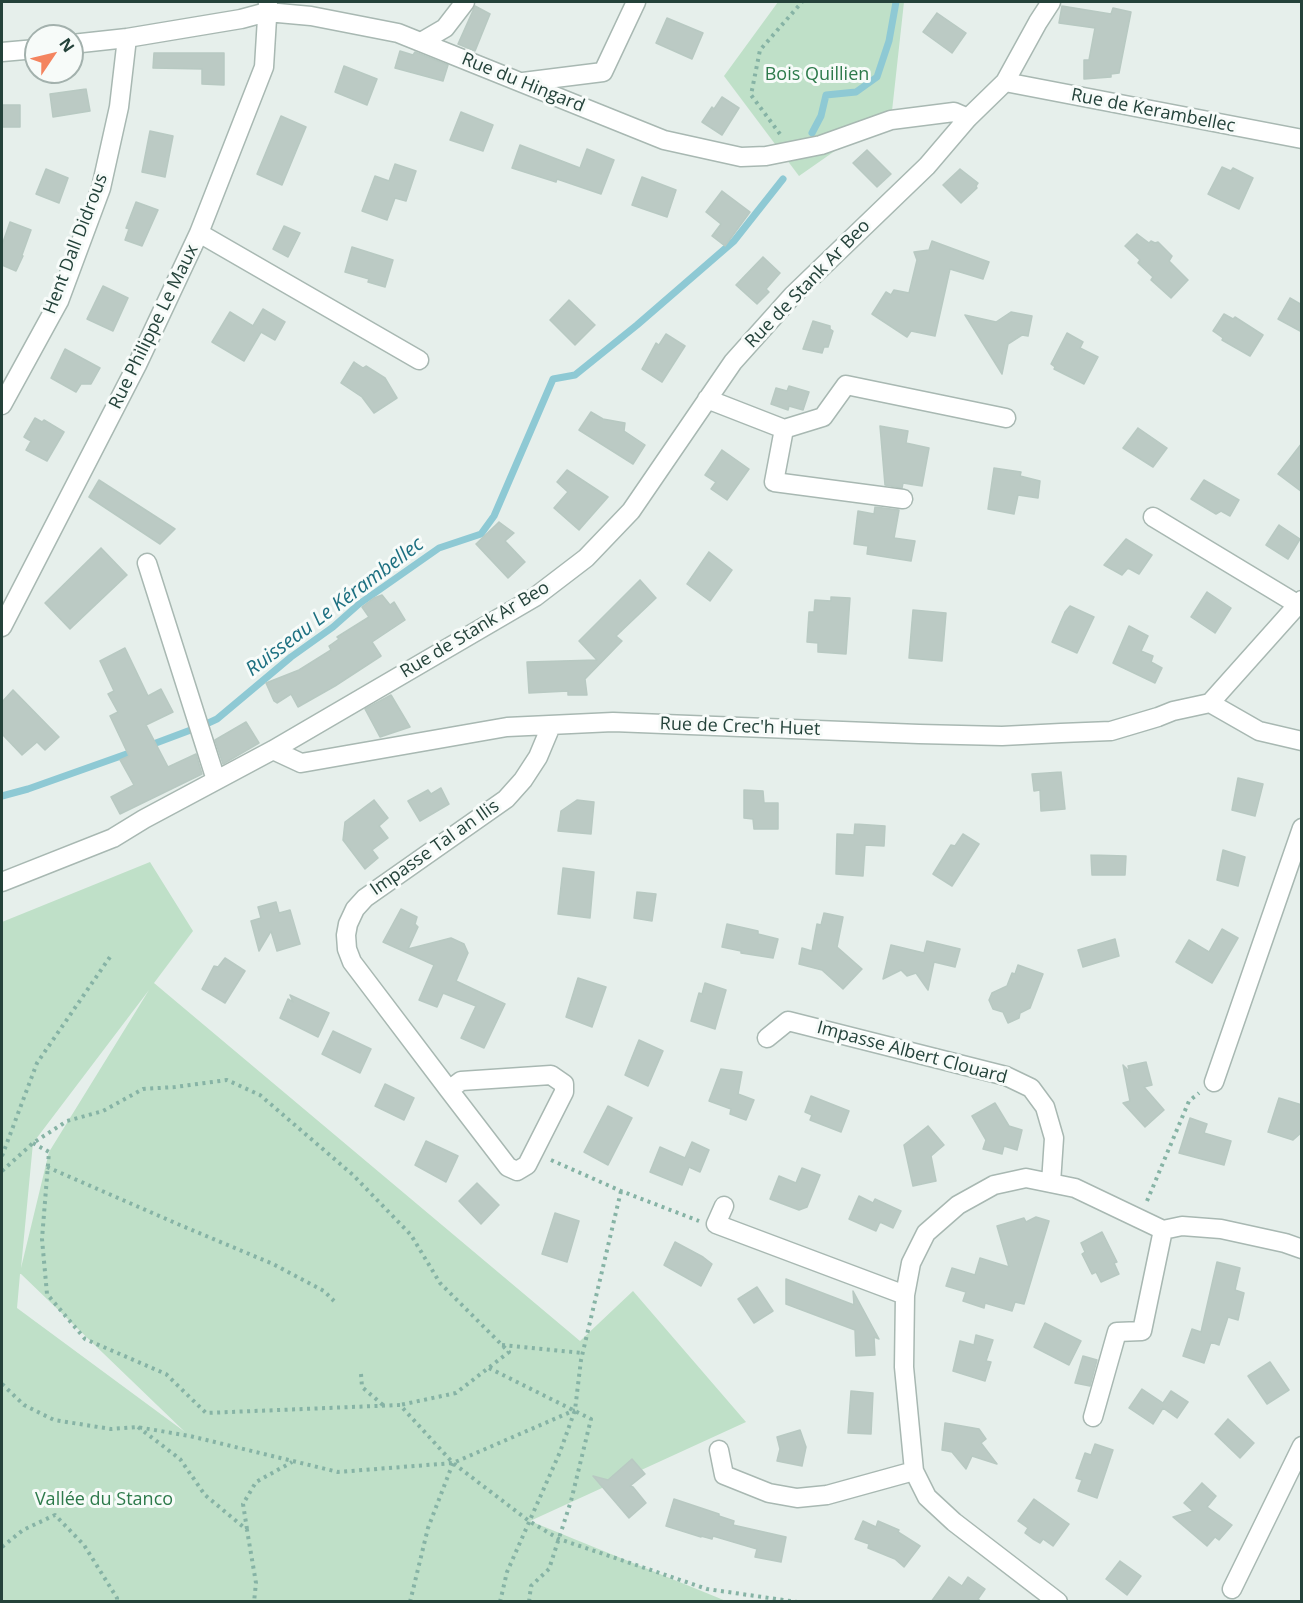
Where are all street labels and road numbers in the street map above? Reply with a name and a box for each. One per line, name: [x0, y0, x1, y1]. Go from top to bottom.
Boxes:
street label: Rue du Hingard: [458, 49, 588, 117]
street label: Rue de Kerambellec: [1069, 84, 1237, 138]
street label: Hent Dall Didrous: [39, 171, 113, 317]
street label: Rue de Stank Ar Beo: [741, 215, 875, 353]
street label: Rue Philippe Le Maux: [105, 241, 203, 413]
street label: Rue de Stank Ar Beo: [397, 577, 553, 683]
street label: Rue de Crec'h Huet: [659, 713, 821, 741]
street label: Impasse Tal an Ilis: [366, 796, 504, 900]
street label: Impasse Albert Clouard: [814, 1017, 1010, 1089]

